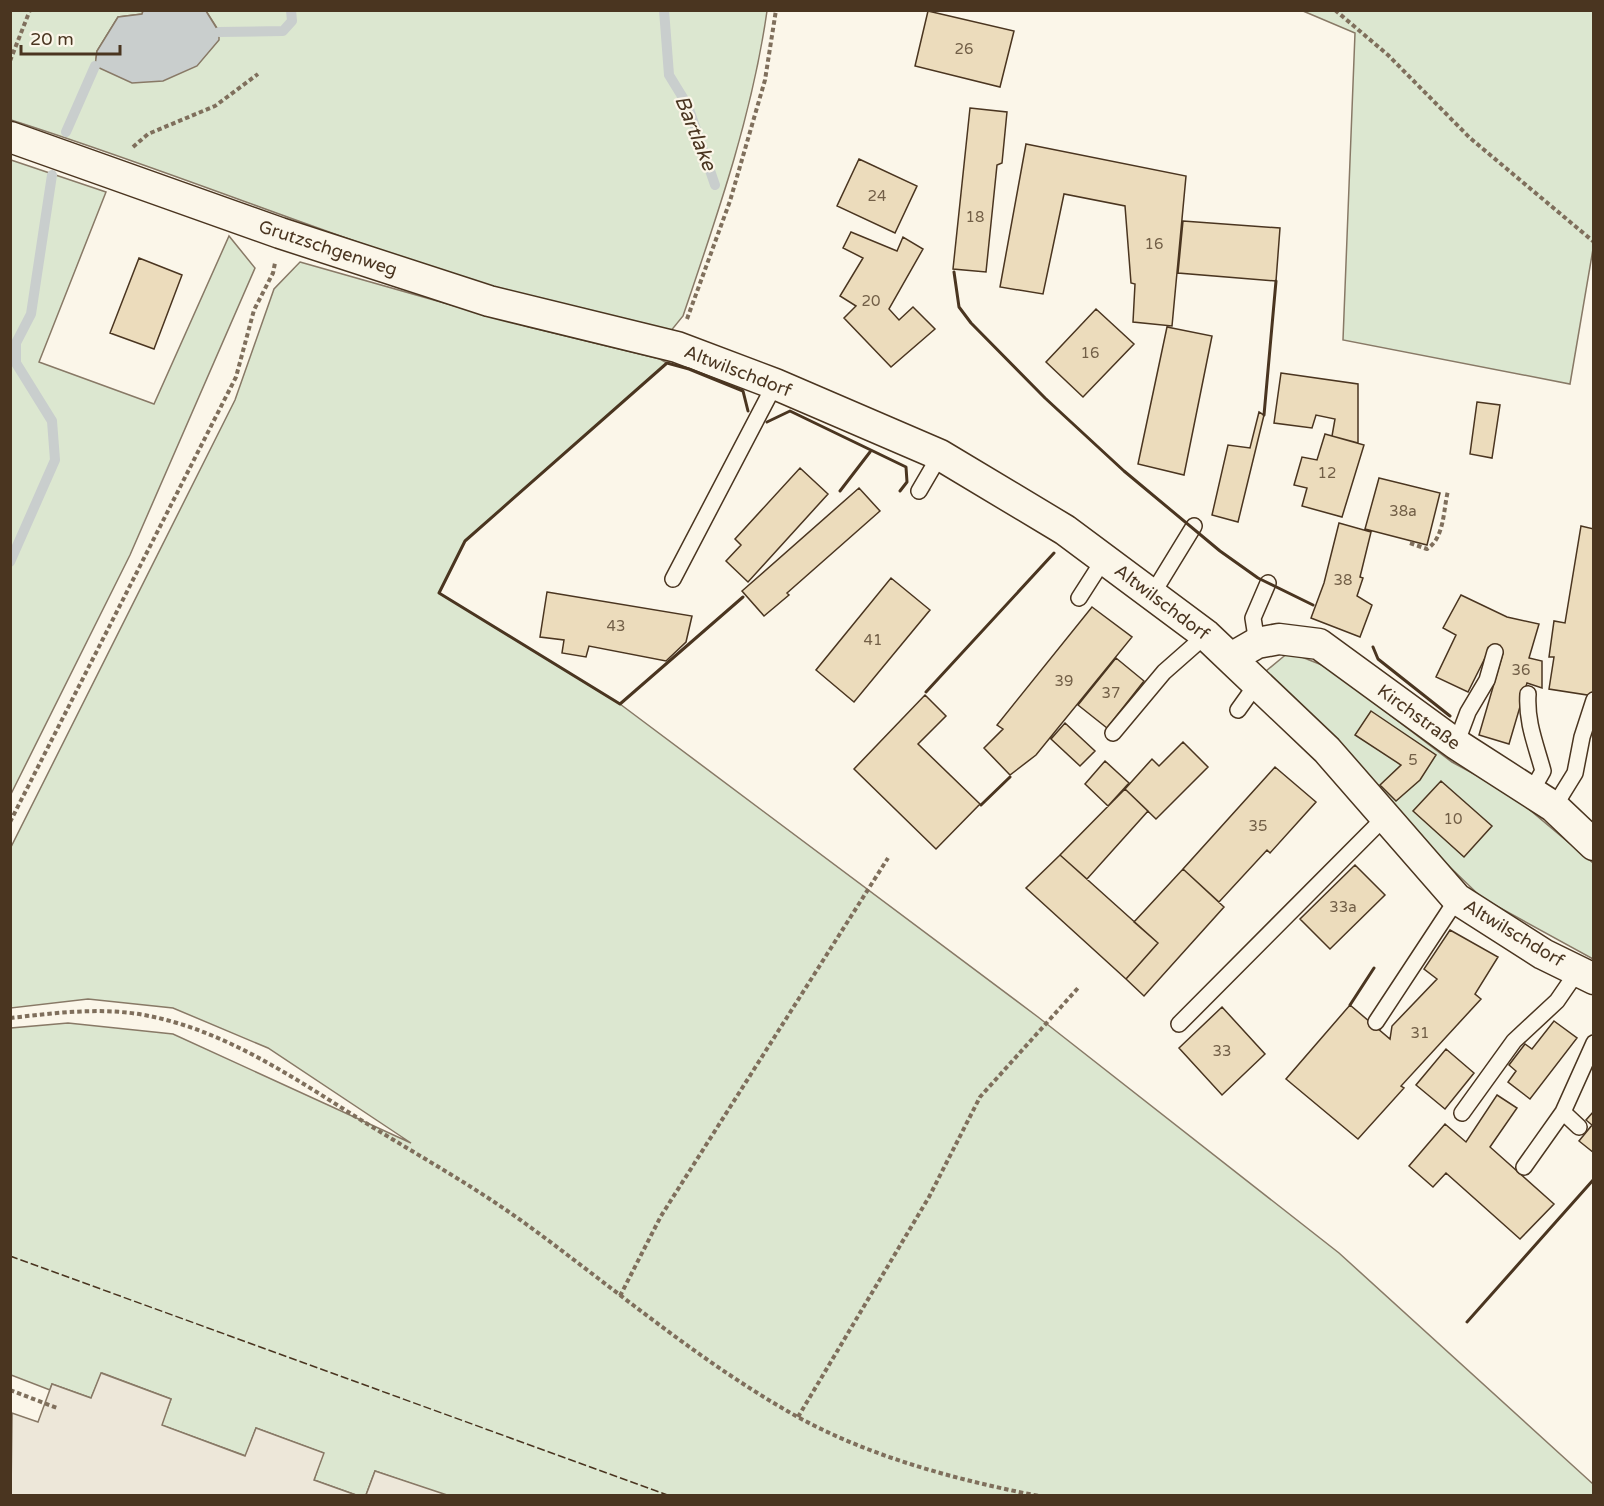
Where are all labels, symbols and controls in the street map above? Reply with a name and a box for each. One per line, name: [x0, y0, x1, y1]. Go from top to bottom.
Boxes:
scale bar: [21, 18, 120, 56]
text: 20 m: [30, 28, 74, 50]
house number: 26: [955, 40, 973, 58]
water label: Bartlake: [669, 92, 721, 176]
house number: 24: [868, 187, 886, 205]
house number: 18: [966, 208, 984, 226]
street label: Grutzschgenweg: [256, 215, 400, 281]
house number: 16: [1145, 235, 1163, 253]
house number: 20: [862, 292, 880, 310]
street label: Altwilschdorf: [681, 340, 795, 402]
house number: 16: [1081, 344, 1099, 362]
house number: 12: [1318, 464, 1336, 482]
house number: 38a: [1389, 502, 1417, 520]
street label: Altwilschdorf: [1110, 559, 1214, 645]
house number: 38: [1334, 571, 1352, 589]
house number: 43: [607, 617, 625, 635]
house number: 41: [864, 631, 882, 649]
house number: 36: [1512, 661, 1530, 679]
house number: 39: [1055, 672, 1073, 690]
street label: Kirchstraße: [1373, 680, 1465, 754]
house number: 37: [1102, 684, 1120, 702]
house number: 5: [1408, 751, 1418, 769]
house number: 10: [1444, 810, 1462, 828]
house number: 35: [1249, 817, 1267, 835]
street label: Altwilschdorf: [1460, 894, 1568, 972]
house number: 33a: [1329, 898, 1357, 916]
house number: 31: [1411, 1024, 1429, 1042]
house number: 33: [1213, 1042, 1231, 1060]

